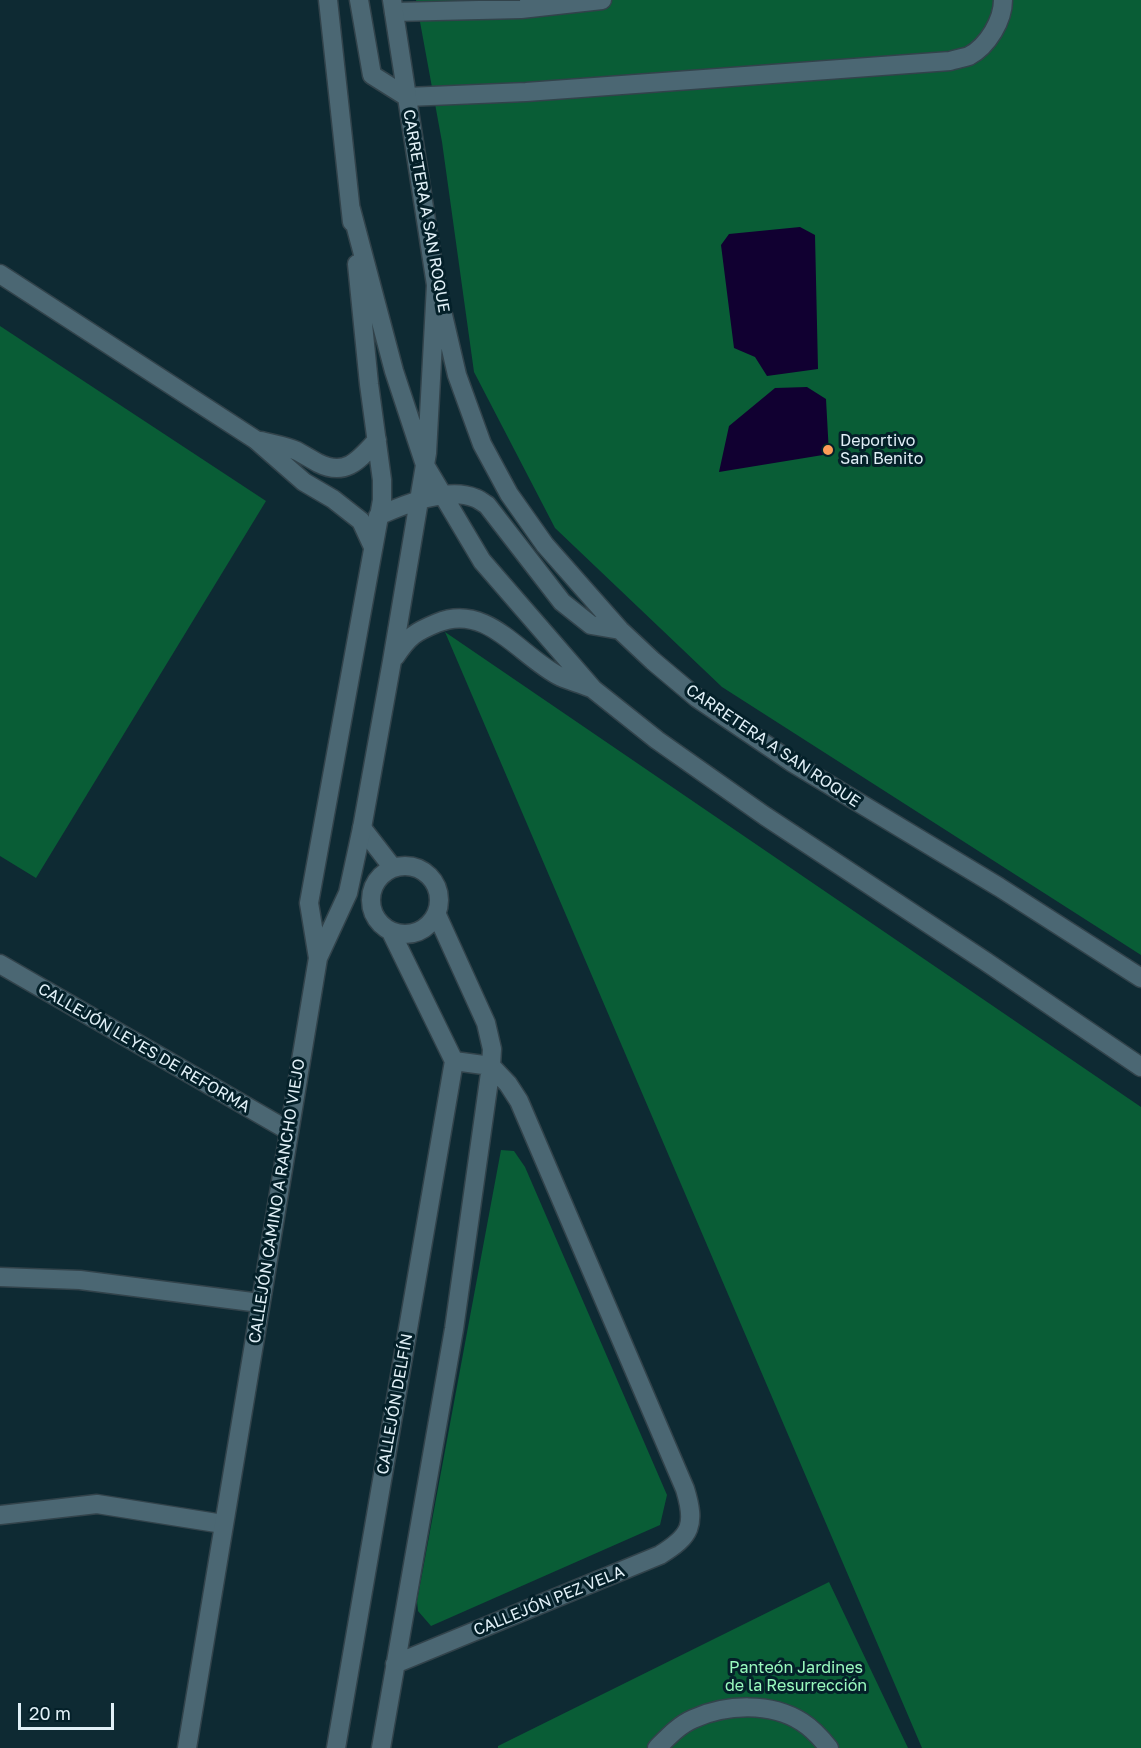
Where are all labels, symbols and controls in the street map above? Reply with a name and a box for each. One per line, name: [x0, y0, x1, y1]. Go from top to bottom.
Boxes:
street label: CARRETERA A SAN ROQUE: [399, 108, 453, 314]
place label: Deportivo San Benito: [840, 431, 923, 469]
marker: Deportivo San Benito: [821, 443, 835, 457]
street label: CARRETERA A SAN ROQUE: [682, 680, 864, 812]
street label: CALLEJÓN LEYES DE REFORMA: [35, 979, 253, 1117]
street label: CALLEJÓN CAMINO A RANCHO VIEJO: [245, 1057, 309, 1345]
street label: CALLEJÓN DELFÍN: [373, 1332, 417, 1476]
street label: CALLEJÓN PEZ VELA: [471, 1562, 627, 1640]
park label: Panteón Jardines de la Resurrección: [725, 1658, 867, 1696]
scale bar: [21, 1691, 117, 1729]
text: 20 m: [29, 1702, 71, 1724]

